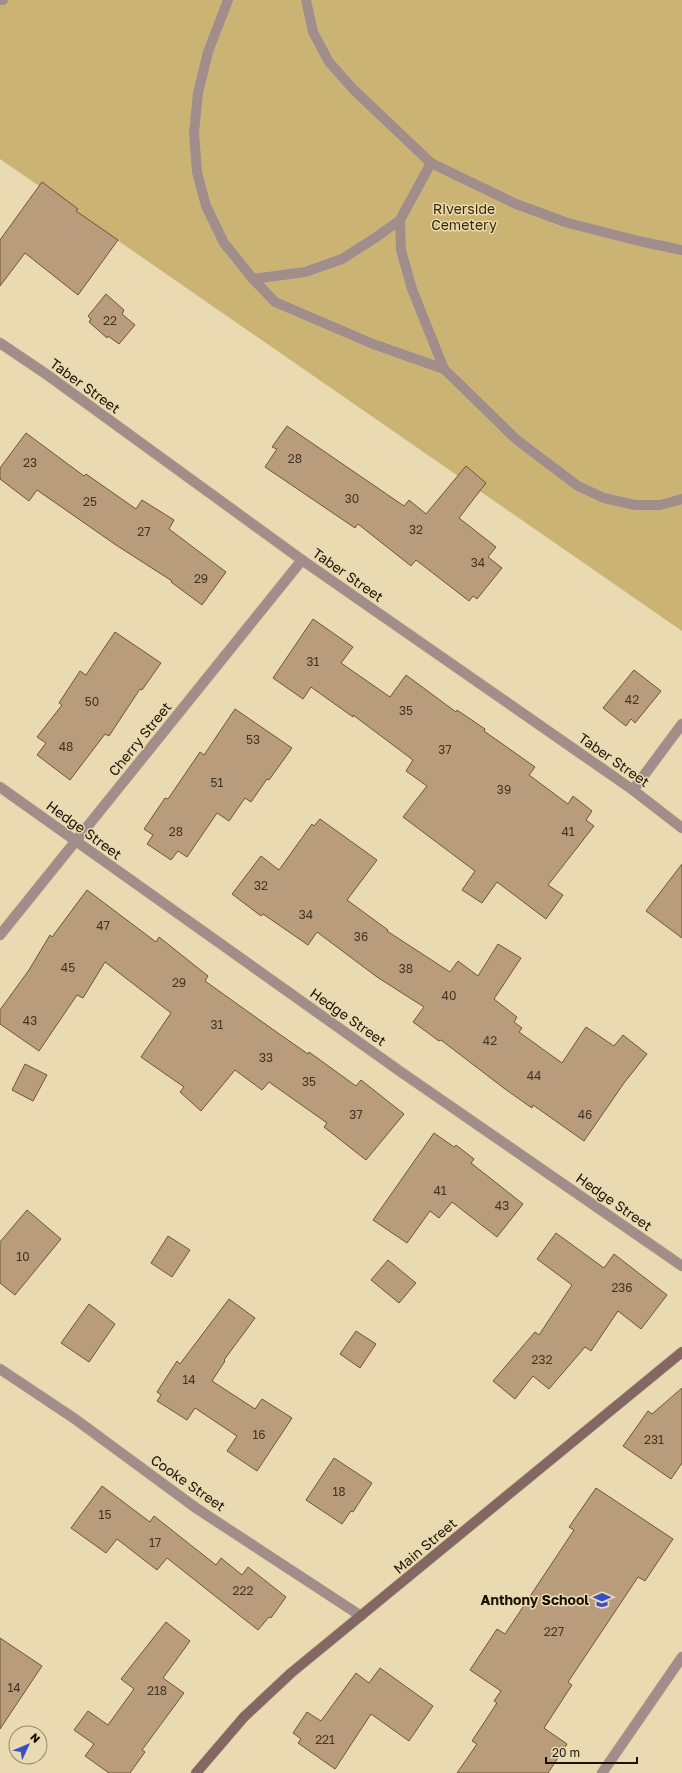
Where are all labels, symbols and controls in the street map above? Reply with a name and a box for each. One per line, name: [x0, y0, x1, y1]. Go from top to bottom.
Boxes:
park label: Riverside Cemetery: [431, 200, 497, 233]
house number: 22: [103, 313, 117, 328]
street label: Taber Street: [47, 354, 124, 417]
house number: 28: [288, 451, 302, 466]
house number: 23: [23, 455, 37, 470]
house number: 30: [345, 491, 359, 506]
house number: 25: [83, 494, 97, 509]
house number: 32: [409, 522, 423, 537]
house number: 27: [137, 524, 151, 539]
street label: Taber Street: [310, 544, 387, 605]
house number: 34: [471, 555, 485, 570]
house number: 29: [194, 571, 208, 586]
house number: 31: [307, 654, 320, 669]
house number: 42: [625, 692, 639, 707]
house number: 50: [85, 694, 99, 709]
street label: Cherry Street: [105, 698, 175, 779]
house number: 35: [399, 703, 413, 718]
street label: Taber Street: [576, 729, 653, 790]
house number: 53: [246, 732, 260, 747]
house number: 48: [59, 739, 73, 754]
house number: 37: [438, 742, 452, 757]
house number: 51: [211, 775, 224, 790]
house number: 39: [497, 782, 511, 797]
street label: Hedge Street: [43, 797, 125, 863]
house number: 28: [169, 824, 183, 839]
house number: 41: [561, 824, 575, 839]
house number: 32: [254, 878, 268, 893]
house number: 34: [299, 907, 313, 922]
house number: 47: [96, 918, 110, 933]
house number: 36: [354, 929, 368, 944]
house number: 45: [61, 960, 75, 975]
house number: 38: [399, 961, 413, 976]
house number: 29: [172, 975, 186, 990]
street label: Hedge Street: [307, 984, 390, 1049]
house number: 40: [442, 988, 456, 1003]
house number: 43: [23, 1013, 37, 1028]
house number: 31: [211, 1017, 224, 1032]
house number: 42: [483, 1033, 497, 1048]
house number: 33: [259, 1050, 273, 1065]
house number: 44: [527, 1068, 541, 1083]
house number: 35: [302, 1074, 316, 1089]
house number: 37: [349, 1107, 363, 1122]
house number: 46: [578, 1107, 592, 1122]
street label: Hedge Street: [573, 1169, 656, 1234]
house number: 41: [433, 1183, 447, 1198]
house number: 43: [495, 1198, 509, 1213]
house number: 10: [16, 1249, 30, 1264]
house number: 236: [611, 1280, 633, 1295]
house number: 232: [532, 1352, 553, 1367]
house number: 14: [182, 1372, 196, 1387]
house number: 16: [252, 1427, 266, 1442]
house number: 231: [644, 1432, 664, 1447]
street label: Cooke Street: [148, 1451, 229, 1515]
house number: 18: [332, 1484, 346, 1499]
house number: 15: [99, 1507, 111, 1522]
street label: Main Street: [390, 1514, 460, 1577]
house number: 17: [149, 1535, 161, 1550]
house number: 222: [233, 1583, 253, 1598]
school or university icon: Anthony School: [592, 1590, 612, 1610]
place label: Anthony School: [481, 1591, 589, 1608]
house number: 227: [544, 1624, 564, 1639]
house number: 14: [7, 1680, 21, 1695]
house number: 218: [147, 1683, 167, 1698]
north arrow: [8, 1725, 48, 1765]
text: N: [28, 1730, 43, 1745]
house number: 221: [315, 1732, 335, 1747]
scale bar: [546, 1739, 637, 1765]
text: 20 m: [552, 1745, 580, 1760]

